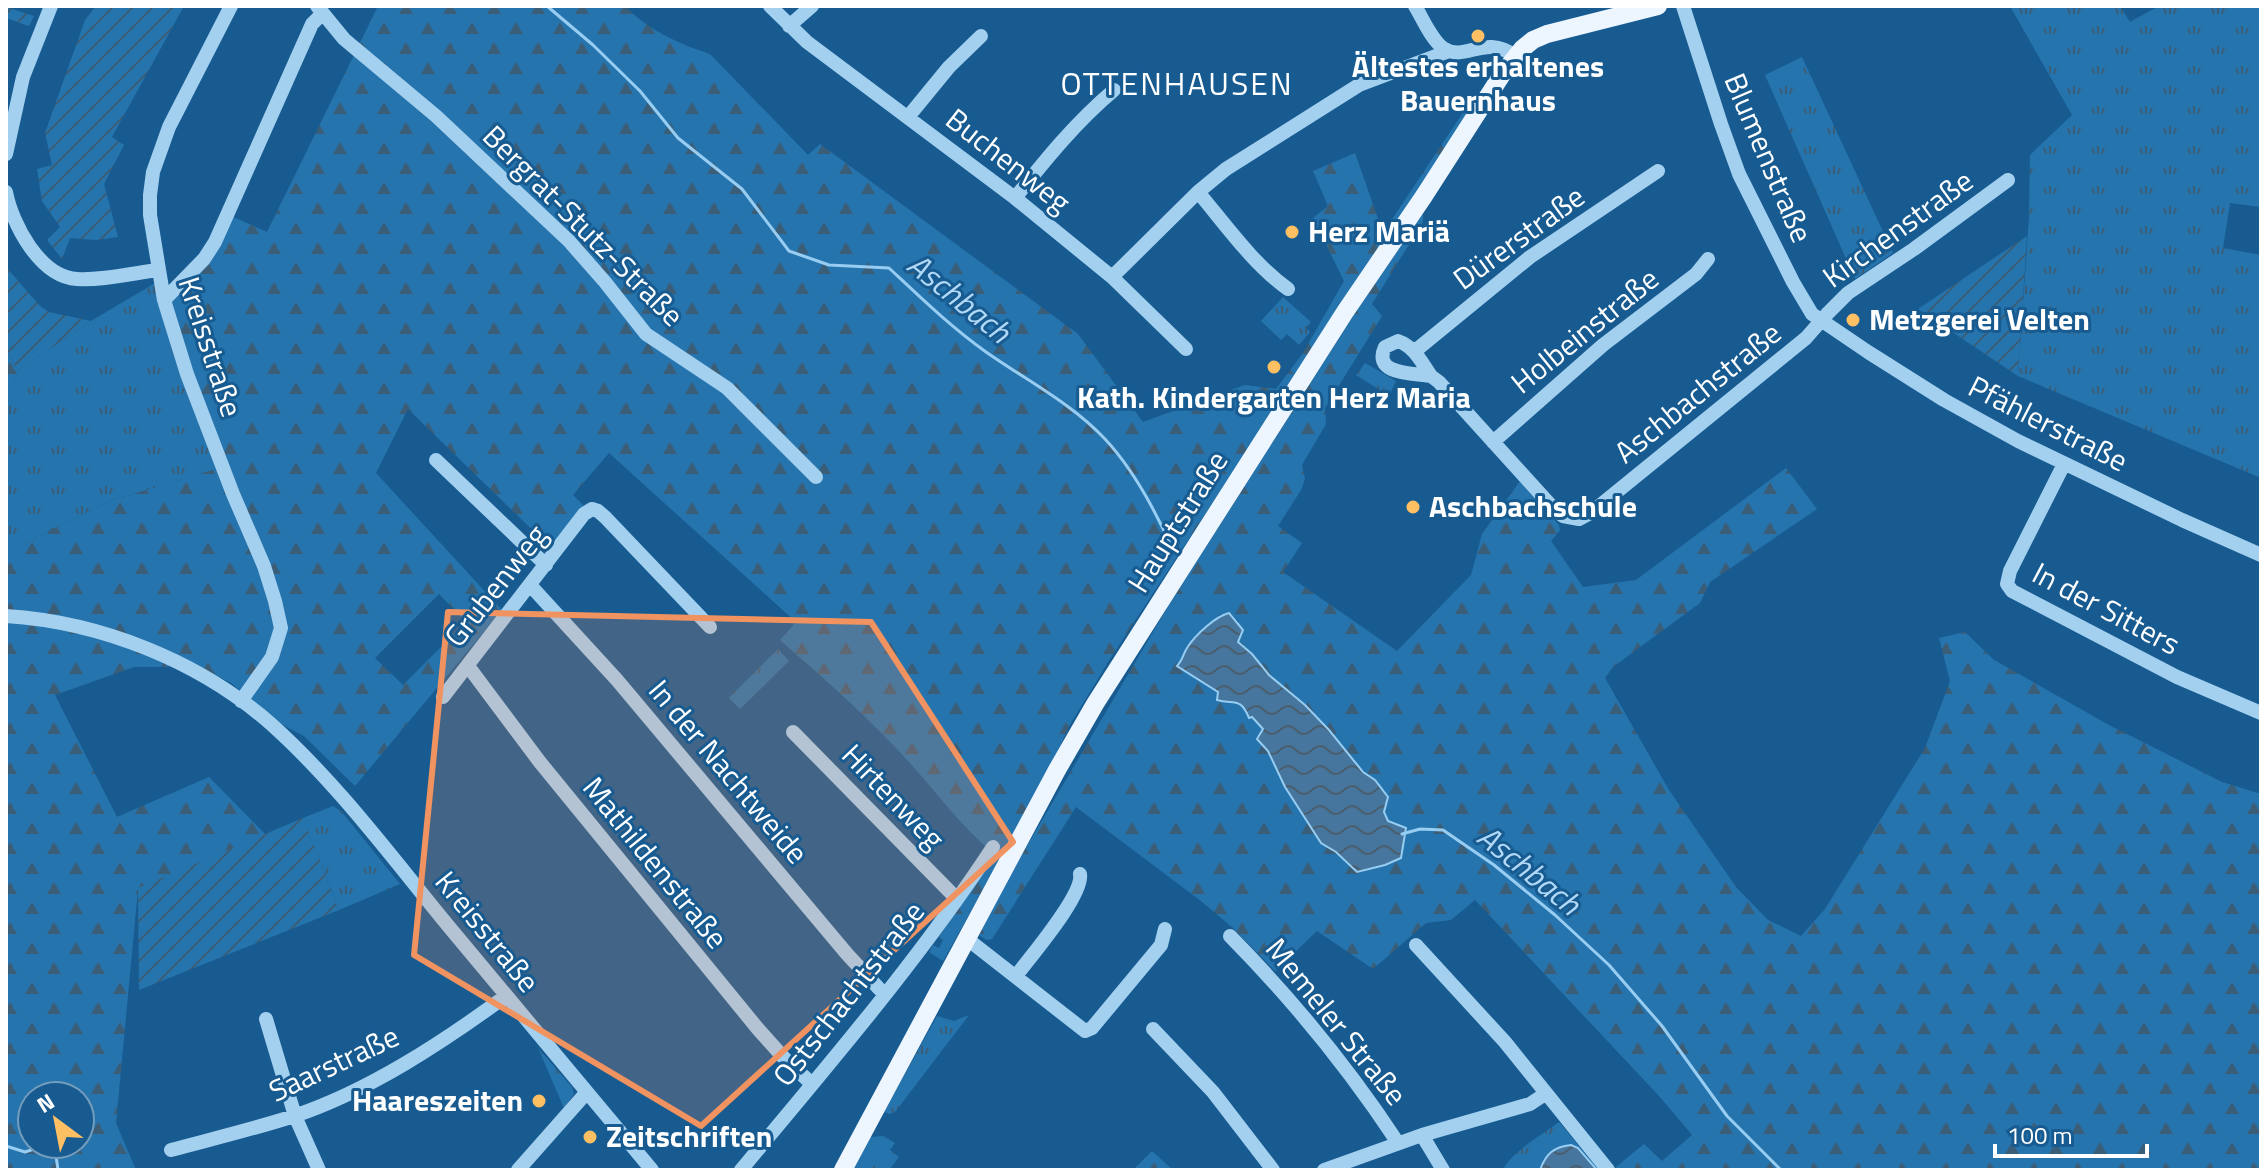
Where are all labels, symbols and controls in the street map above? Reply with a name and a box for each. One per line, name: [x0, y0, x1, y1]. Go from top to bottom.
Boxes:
marker: Ältestes erhaltenes Bauernhaus: [1469, 27, 1487, 45]
place label: Ältestes erhaltenes Bauernhaus: [1352, 43, 1604, 123]
district label: OTTENHAUSEN: [1060, 59, 1294, 107]
street label: Blumenstraße: [1713, 66, 1825, 249]
street label: Buchenweg: [936, 97, 1081, 224]
street label: Bergrat-Stutz-Straße: [472, 114, 695, 337]
street label: Kirchenstraße: [1813, 158, 1982, 299]
street label: Dürerstraße: [1443, 174, 1594, 301]
place label: Herz Mariä: [1308, 208, 1450, 254]
marker: Herz Mariä: [1283, 223, 1301, 241]
water label: Aschbach: [897, 240, 1023, 355]
street label: Holbeinstraße: [1500, 256, 1668, 404]
street label: Kreisstraße: [167, 271, 255, 423]
place label: Metzgerei Velten: [1869, 296, 2090, 342]
street label: Aschbachstraße: [1604, 310, 1791, 474]
marker: Metzgerei Velten: [1844, 311, 1862, 329]
marker: Kath. Kindergarten Herz Maria: [1265, 358, 1283, 376]
street label: Pfählerstraße: [1961, 363, 2136, 483]
place label: Kath. Kindergarten Herz Maria: [1077, 374, 1471, 420]
street label: Hauptstraße: [1115, 442, 1239, 601]
place label: Aschbachschule: [1429, 483, 1637, 529]
marker: Aschbachschule: [1404, 498, 1422, 516]
street label: Grubenweg: [432, 514, 558, 657]
street label: In der Sitters: [2024, 550, 2189, 666]
street label: In der Nachtweide: [638, 669, 820, 874]
street label: Hirtenweg: [831, 733, 956, 860]
street label: Mathildenstraße: [572, 766, 740, 958]
water label: Aschbach: [1467, 812, 1593, 927]
street label: Kreisstraße: [424, 861, 551, 1002]
street label: Ostschachtstraße: [761, 891, 935, 1096]
street label: Memeler Straße: [1255, 928, 1419, 1115]
street label: Saarstraße: [261, 1013, 406, 1113]
place label: Haareszeiten: [352, 1077, 523, 1123]
north arrow: [16, 1080, 96, 1160]
text: N: [30, 1085, 61, 1121]
marker: Haareszeiten: [530, 1092, 548, 1110]
scale bar: [1995, 1108, 2147, 1158]
place label: Zeitschriften: [606, 1113, 772, 1159]
text: 100 m: [2007, 1117, 2073, 1153]
marker: Zeitschriften: [581, 1128, 599, 1146]

